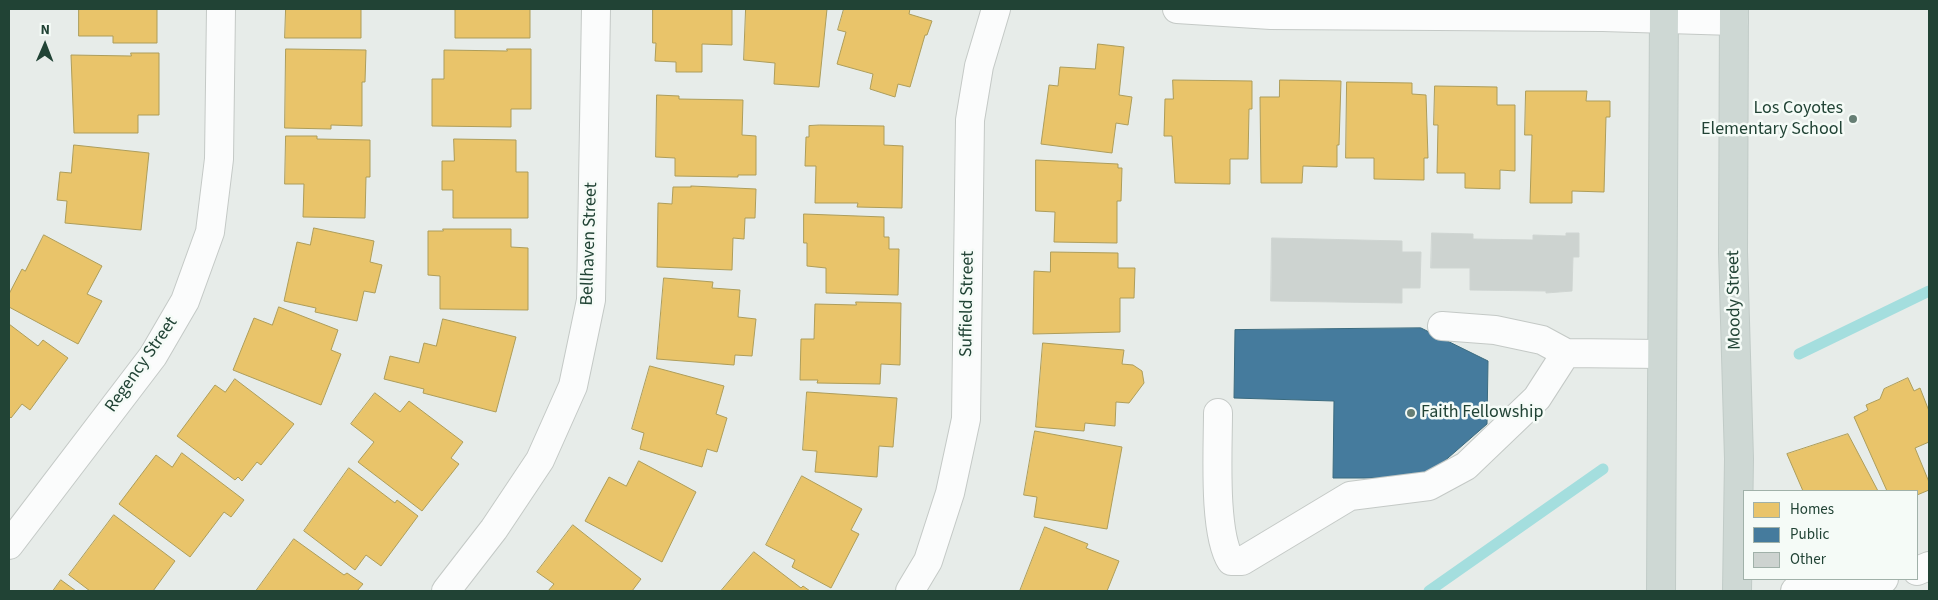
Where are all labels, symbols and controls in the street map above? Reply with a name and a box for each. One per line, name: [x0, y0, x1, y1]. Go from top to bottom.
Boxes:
north arrow: [20, 20, 70, 70]
text: N: [40, 20, 50, 40]
place label: Los Coyotes Elementary School: [1701, 98, 1843, 140]
marker: Los Coyotes Elementary School: [1847, 113, 1859, 125]
street label: Bellhaven Street: [577, 182, 603, 306]
street label: Moody Street: [1723, 250, 1747, 350]
street label: Suffield Street: [956, 251, 980, 357]
street label: Regency Street: [101, 313, 183, 417]
place label: Faith Fellowship: [1421, 402, 1543, 424]
marker: Faith Fellowship: [1405, 407, 1417, 419]
legend: [1743, 490, 1918, 580]
text: Homes: [1790, 499, 1834, 520]
text: Public: [1790, 524, 1829, 545]
text: Other: [1790, 549, 1826, 570]

